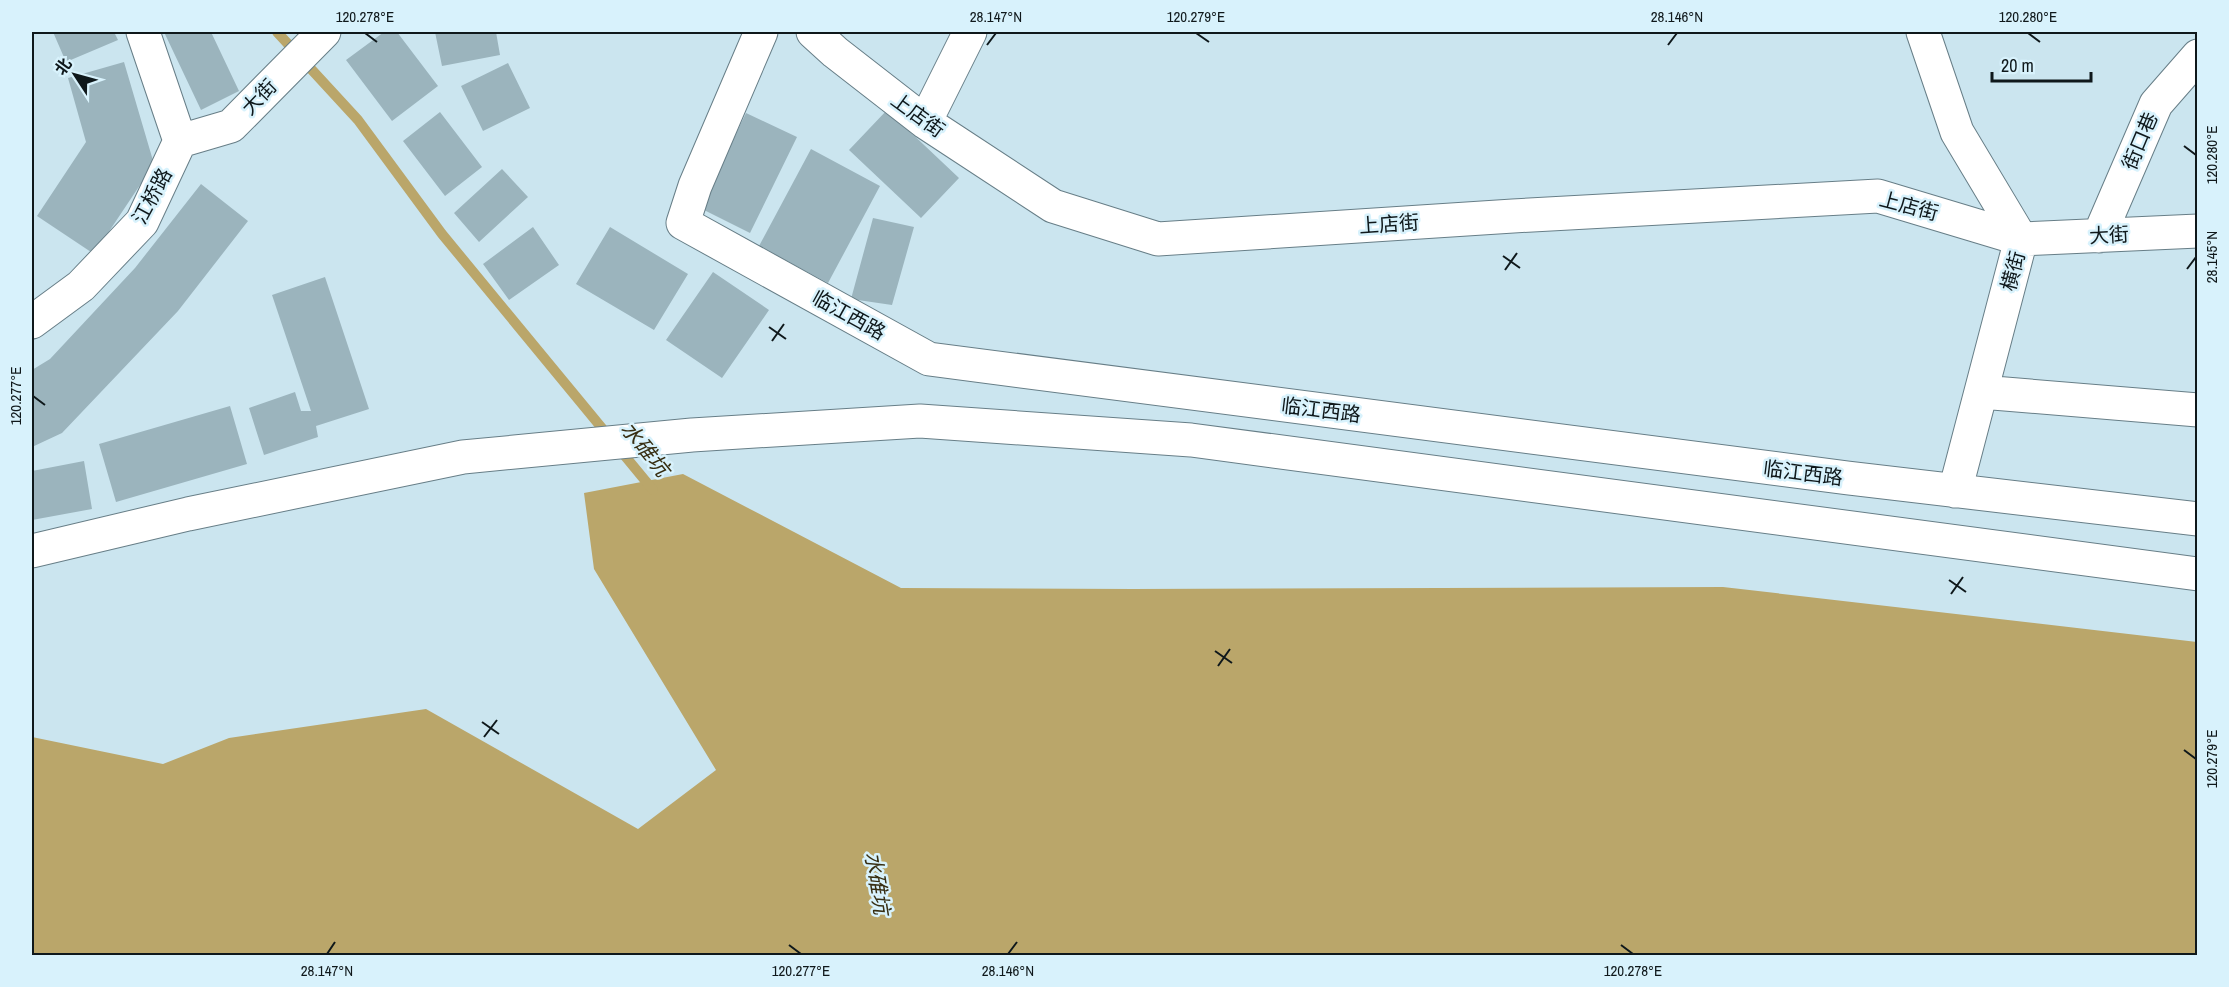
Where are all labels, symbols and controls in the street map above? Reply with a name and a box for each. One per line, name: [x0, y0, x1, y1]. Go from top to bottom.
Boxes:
text: 120.278°E: [336, 6, 394, 27]
text: 28.147°N: [970, 6, 1022, 27]
text: 120.279°E: [1167, 6, 1225, 27]
text: 28.146°N: [1651, 6, 1703, 27]
text: 120.280°E: [1999, 6, 2057, 27]
north arrow: [45, 45, 105, 105]
scale bar: [1992, 45, 2091, 83]
text: 北: [49, 53, 76, 79]
text: 20 m: [2001, 53, 2034, 78]
street label: 大街: [235, 73, 282, 120]
street label: 上店街: [886, 86, 950, 143]
street label: 街口巷: [2115, 108, 2164, 174]
text: 120.280°E: [2201, 126, 2222, 184]
street label: 江桥路: [126, 163, 178, 229]
street label: 上店街: [1877, 185, 1942, 226]
street label: 上店街: [1358, 208, 1420, 239]
street label: 大街: [2088, 220, 2130, 249]
text: 28.145°N: [2201, 231, 2222, 283]
street label: 横街: [1994, 248, 2031, 294]
street label: 临江西路: [808, 283, 891, 346]
text: 120.277°E: [5, 367, 26, 425]
street label: 临江西路: [1280, 391, 1362, 428]
water label: 水碓坑: [614, 415, 678, 485]
street label: 临江西路: [1762, 454, 1844, 491]
text: 120.279°E: [2201, 730, 2222, 788]
water label: 水碓坑: [858, 850, 897, 919]
text: 28.147°N: [301, 960, 353, 981]
text: 120.277°E: [772, 960, 830, 981]
text: 28.146°N: [982, 960, 1034, 981]
text: 120.278°E: [1604, 960, 1662, 981]

